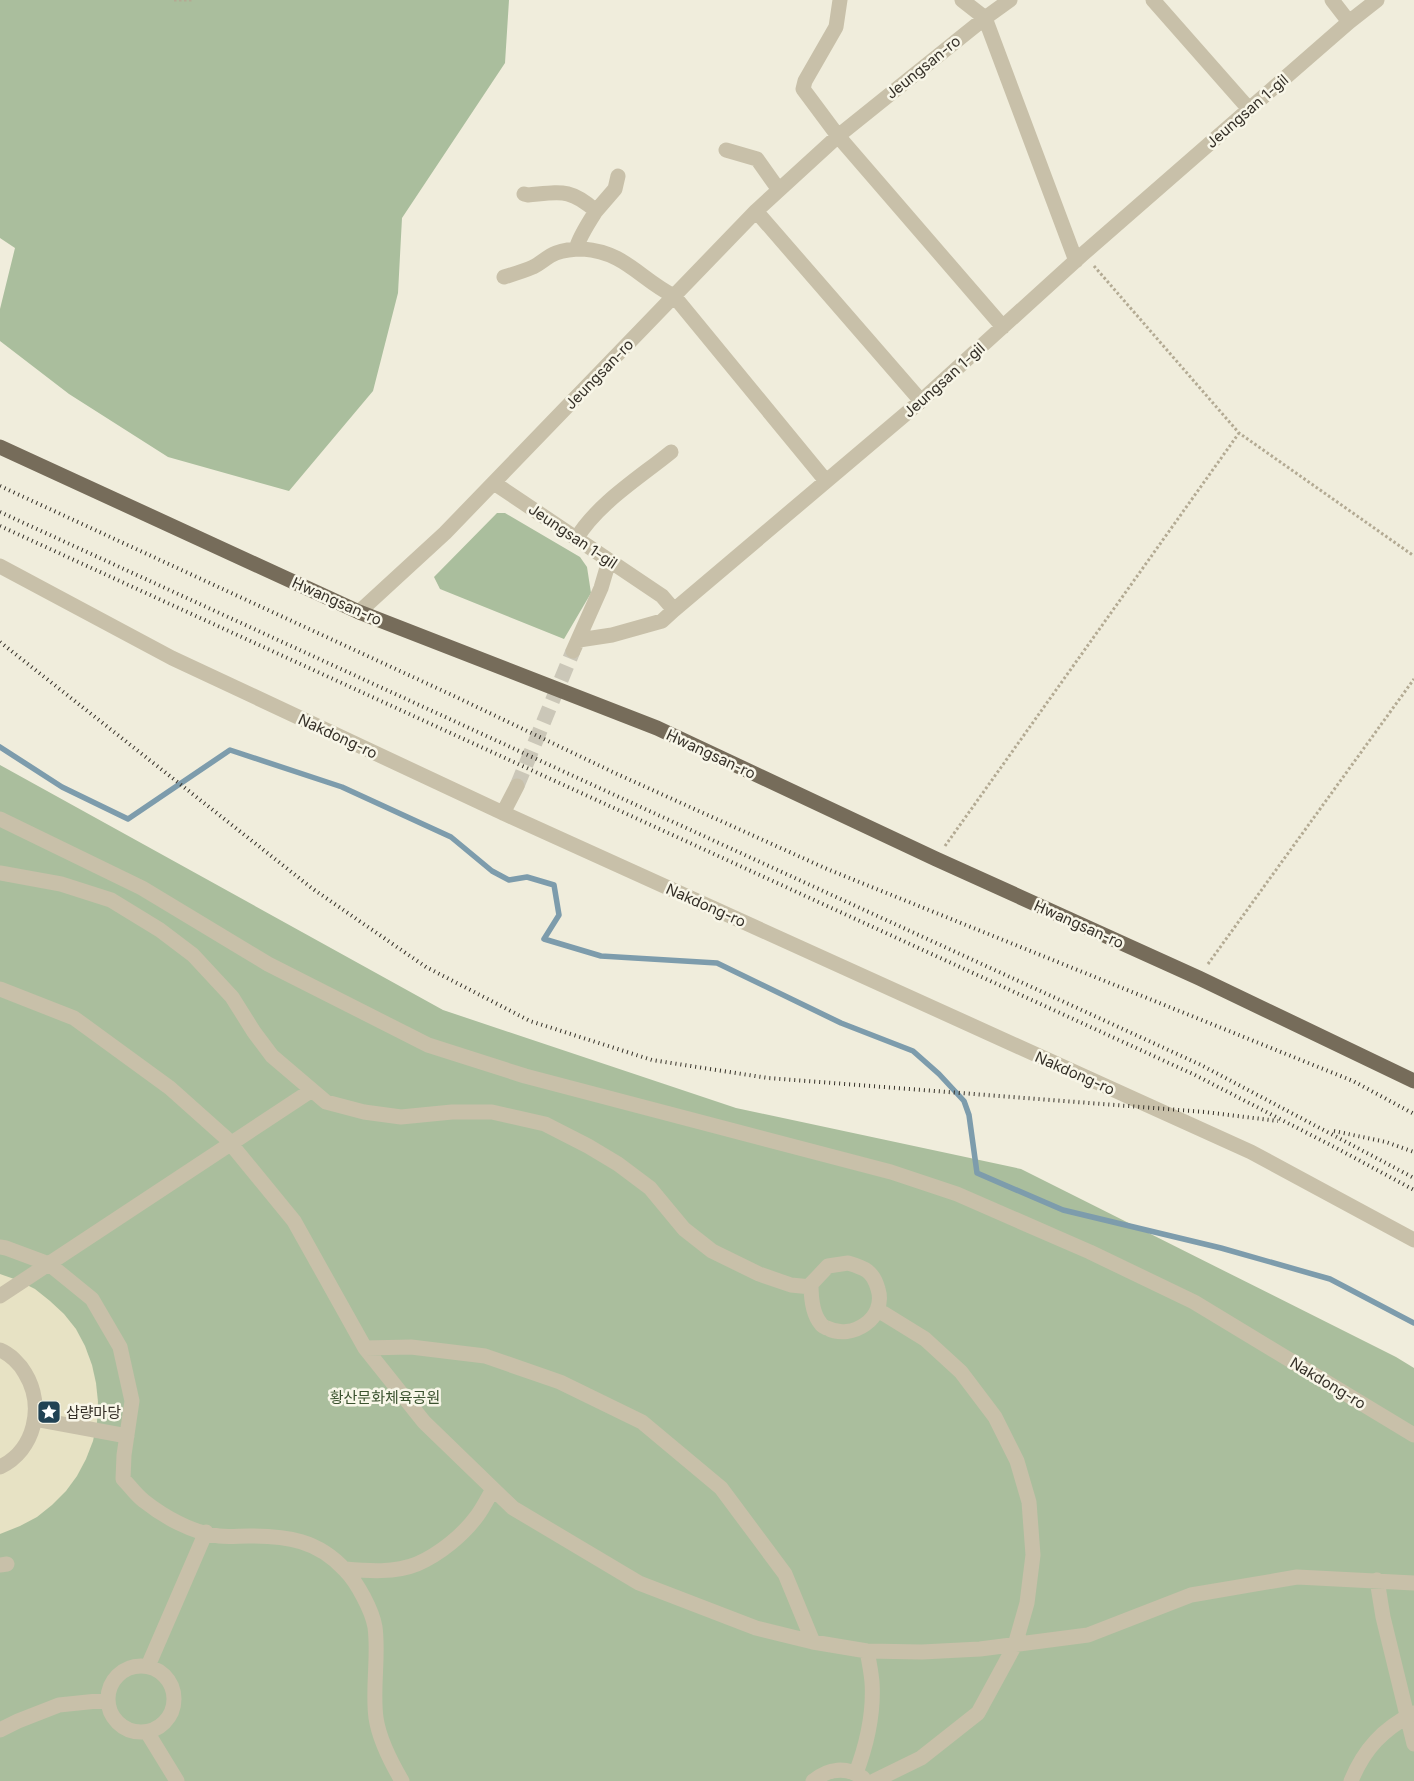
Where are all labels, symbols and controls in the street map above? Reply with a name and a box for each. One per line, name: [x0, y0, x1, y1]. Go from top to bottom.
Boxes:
street label: Jeungsan-ro: [882, 31, 964, 103]
street label: Jeungsan 1-gil: [1202, 70, 1292, 152]
street label: Jeungsan-ro: [561, 335, 637, 413]
street label: Jeungsan 1-gil: [899, 338, 989, 422]
street label: Jeungsan 1-gil: [525, 499, 621, 573]
street label: Hwangsan-ro: [289, 573, 385, 629]
street label: Nakdong-ro: [295, 709, 381, 763]
street label: Hwangsan-ro: [663, 725, 759, 783]
street label: Nakdong-ro: [663, 879, 749, 931]
street label: Hwangsan-ro: [1031, 896, 1127, 952]
street label: Nakdong-ro: [1032, 1047, 1118, 1099]
street label: Nakdong-ro: [1287, 1353, 1369, 1413]
park label: 황산문화체육공원: [330, 1388, 440, 1407]
place icon: 삽량마당: [36, 1399, 62, 1425]
place label: 삽량마당: [66, 1403, 121, 1422]

